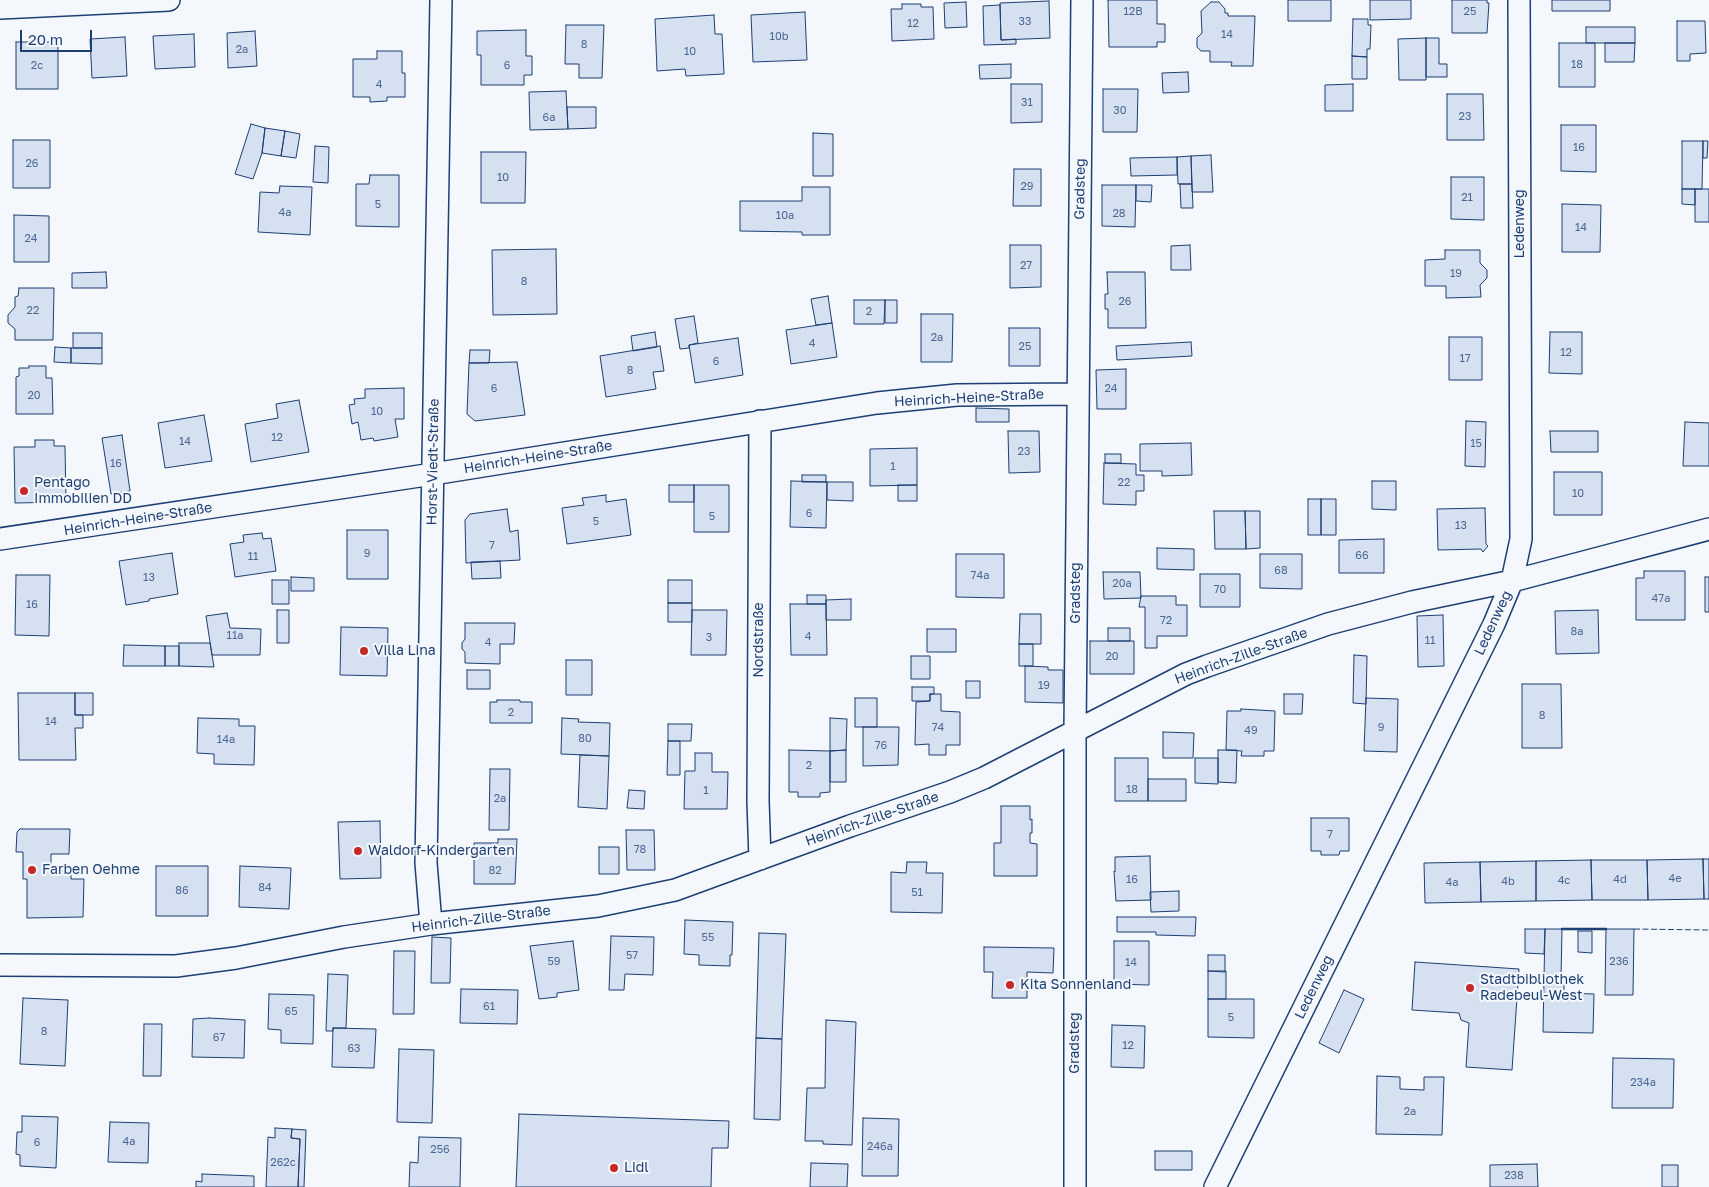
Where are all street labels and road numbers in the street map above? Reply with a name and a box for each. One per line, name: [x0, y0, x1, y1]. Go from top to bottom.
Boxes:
street label: Gradsteg: [1071, 158, 1089, 220]
street label: Ledenweg: [1512, 189, 1528, 259]
street label: Heinrich-Heine-Straße: [894, 386, 1044, 410]
street label: Horst-Viedt-Straße: [423, 398, 443, 526]
street label: Heinrich-Heine-Straße: [463, 437, 613, 477]
street label: Heinrich-Heine-Straße: [63, 499, 213, 539]
street label: Gradsteg: [1068, 562, 1084, 624]
street label: Ledenweg: [1471, 588, 1515, 658]
street label: Nordstraße: [751, 602, 767, 678]
street label: Heinrich-Zille-Straße: [1172, 624, 1310, 688]
street label: Heinrich-Zille-Straße: [803, 788, 941, 850]
street label: Heinrich-Zille-Straße: [410, 902, 552, 936]
street label: Ledenweg: [1291, 952, 1337, 1022]
street label: Gradsteg: [1067, 1012, 1083, 1074]

